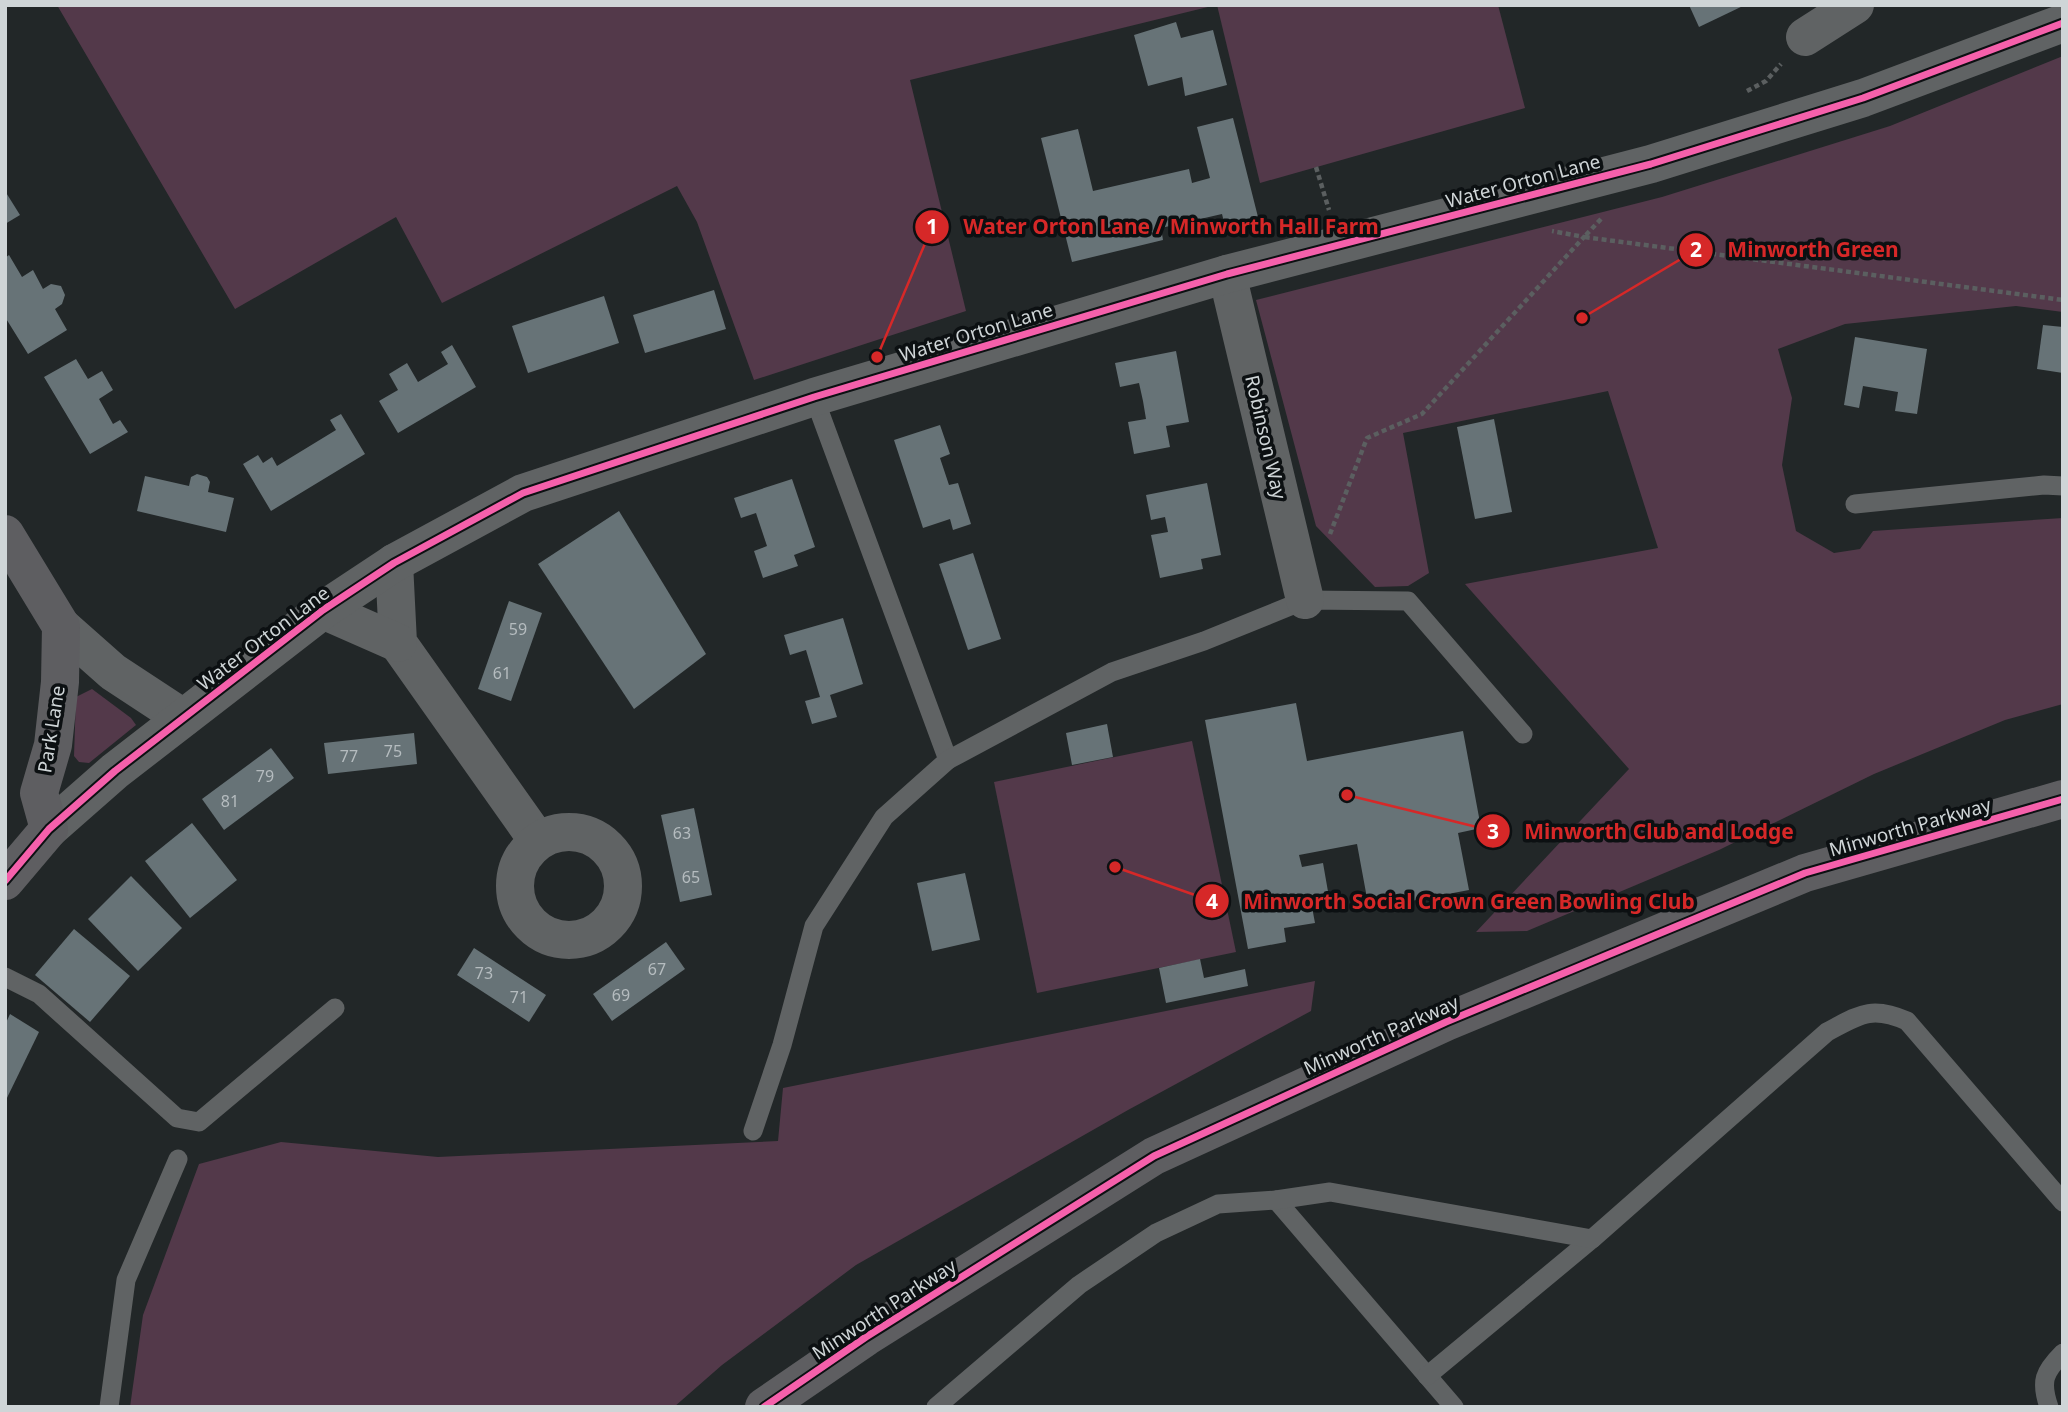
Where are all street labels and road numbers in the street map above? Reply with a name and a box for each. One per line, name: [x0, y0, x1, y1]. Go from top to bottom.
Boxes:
street label: Water Orton Lane: [1443, 148, 1603, 214]
street label: Water Orton Lane: [896, 296, 1056, 368]
street label: Robinson Way: [1239, 372, 1293, 502]
street label: Water Orton Lane: [192, 580, 334, 696]
street label: Park Lane: [31, 683, 71, 775]
street label: Minworth Parkway: [1826, 791, 1994, 863]
street label: Minworth Parkway: [1299, 989, 1463, 1081]
street label: Minworth Parkway: [807, 1252, 961, 1365]

